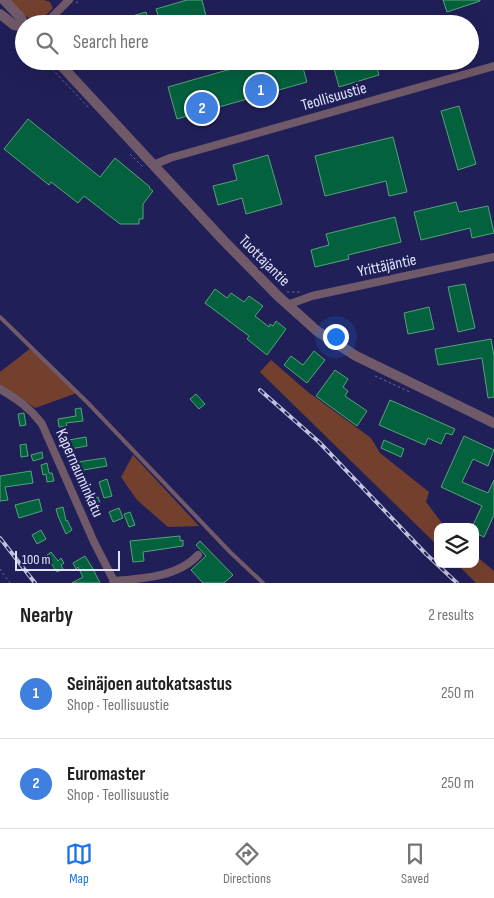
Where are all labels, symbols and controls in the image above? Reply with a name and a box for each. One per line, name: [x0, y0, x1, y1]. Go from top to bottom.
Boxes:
search box: [15, 15, 479, 70]
icon: search: [33, 29, 61, 57]
text: Search here: [73, 31, 149, 54]
pin: 1: [245, 71, 277, 109]
street label: Teollisuustie: [299, 79, 369, 115]
pin: 2: [186, 89, 218, 127]
street label: Tuottajantie: [234, 231, 294, 291]
street label: Yrittäjäntie: [356, 251, 418, 281]
your location: [323, 324, 349, 350]
street label: Kapernauminkatu: [51, 426, 107, 520]
map controls: [434, 523, 479, 568]
button: layers: [434, 523, 479, 568]
scale bar: [15, 548, 120, 571]
text: 100 m: [22, 551, 51, 568]
text: Nearby: [20, 603, 73, 628]
text: 2 results: [428, 606, 474, 625]
text: Seinäjoen autokatsastus: [67, 673, 232, 696]
text: 1: [33, 684, 39, 703]
text: 250 m: [441, 684, 474, 703]
text: Shop · Teollisuustie: [67, 696, 169, 715]
text: Euromaster: [67, 763, 145, 786]
text: 2: [32, 774, 40, 793]
text: 250 m: [441, 774, 474, 793]
text: Shop · Teollisuustie: [67, 786, 169, 805]
tab: Map: [65, 840, 93, 887]
tab: Directions: [223, 840, 271, 887]
tab: Saved: [401, 840, 429, 887]

